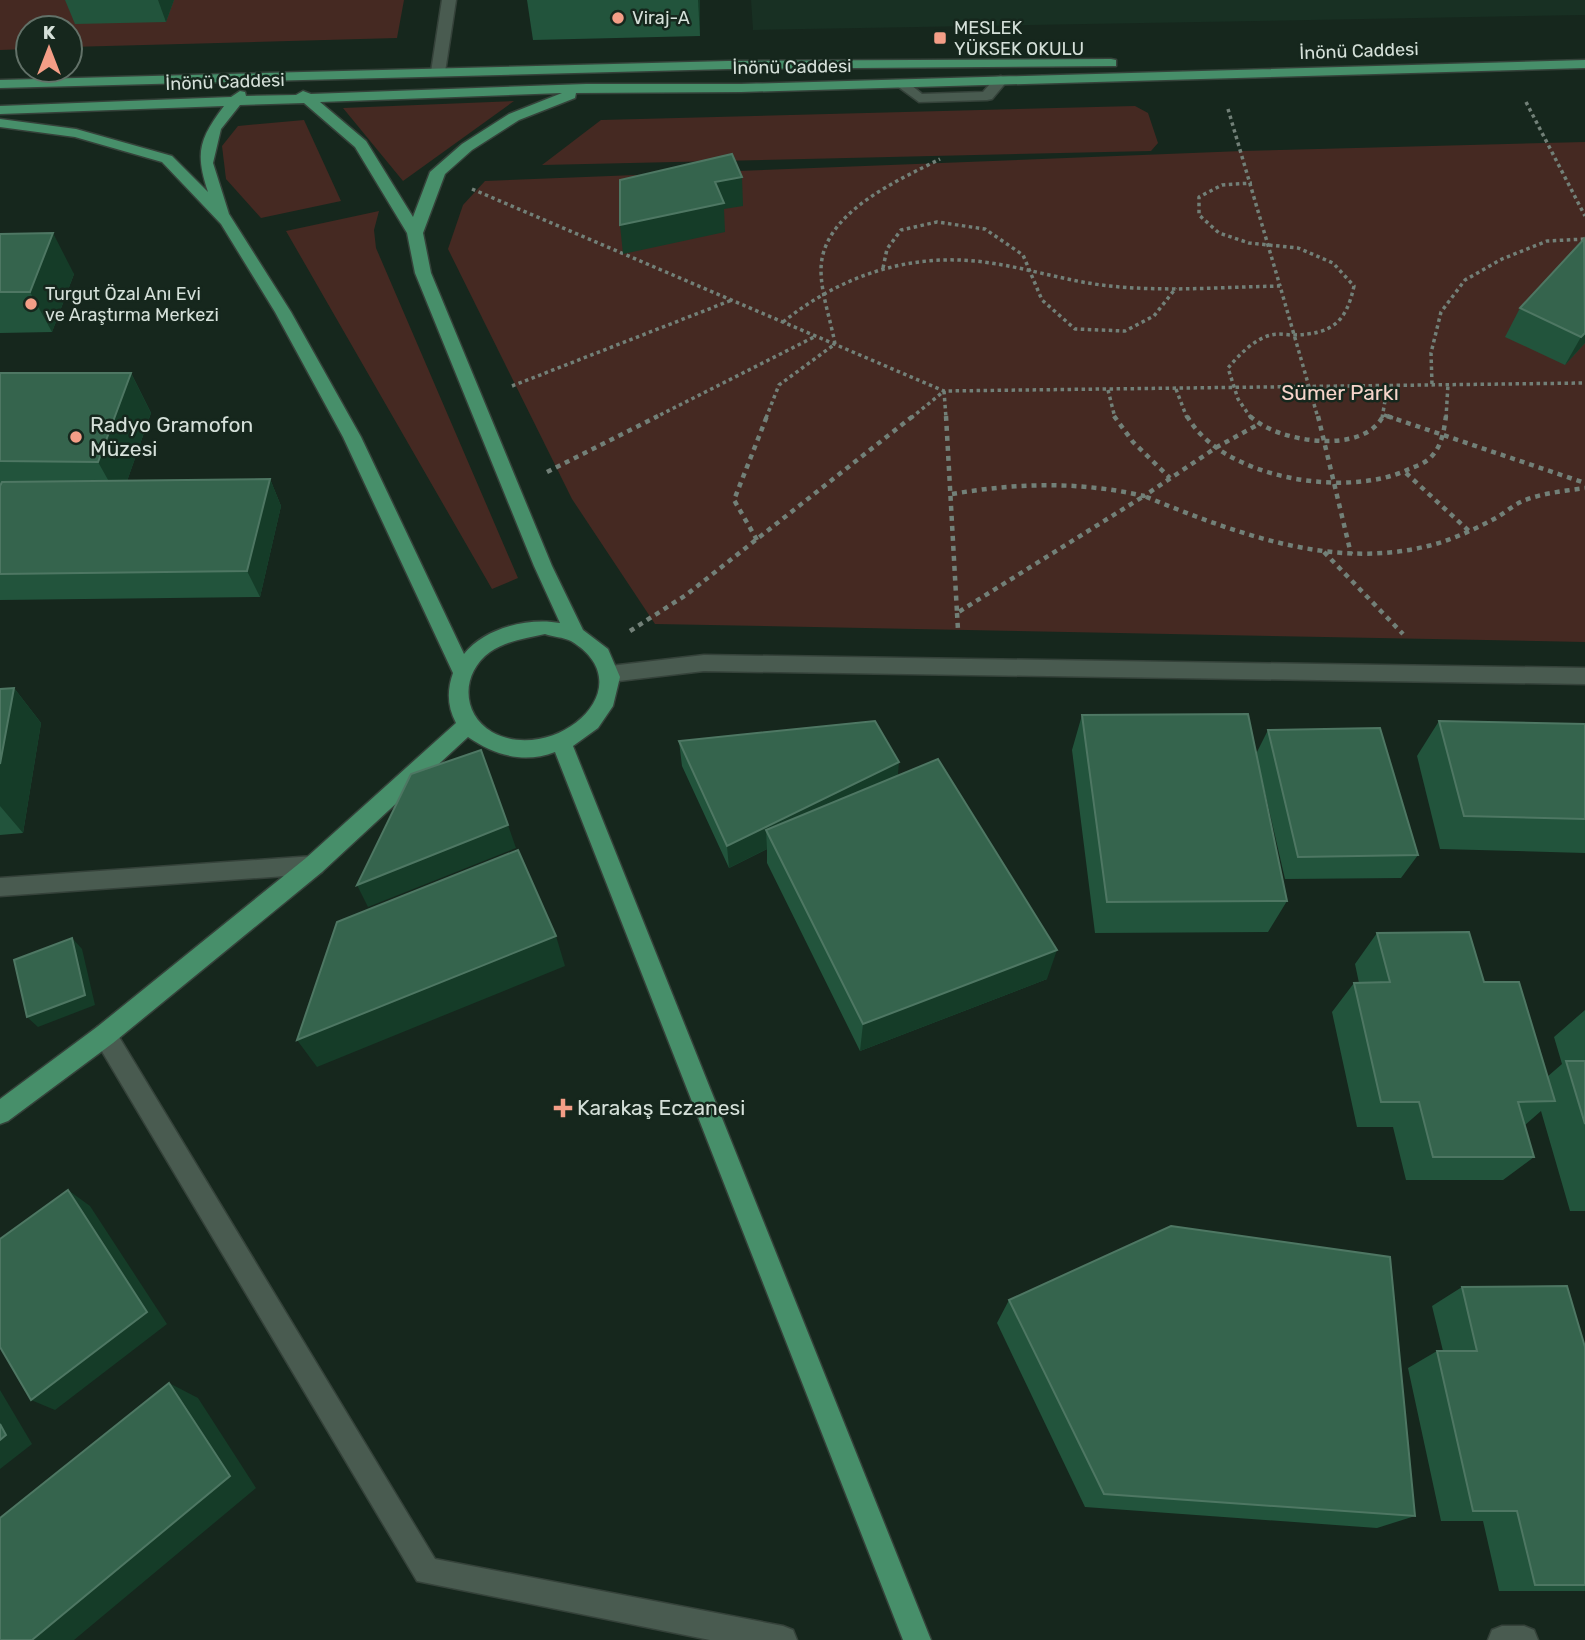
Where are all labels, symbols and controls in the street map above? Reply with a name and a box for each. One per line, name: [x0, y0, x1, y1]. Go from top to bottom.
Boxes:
place label: Viraj-A: [632, 7, 690, 29]
marker: Viraj-A: [610, 10, 626, 26]
north arrow: [14, 14, 84, 84]
place label: MESLEK YÜKSEK OKULU: [954, 17, 1084, 60]
text: K: [43, 21, 56, 44]
marker: MESLEK YÜKSEK OKULU: [932, 30, 948, 46]
street label: İnönü Caddesi: [1299, 38, 1419, 64]
street label: İnönü Caddesi: [732, 55, 852, 79]
street label: İnönü Caddesi: [165, 69, 285, 95]
place label: Turgut Özal Anı Evi ve Araştırma Merkezi: [45, 283, 219, 326]
marker: Turgut Özal Anı Evi ve Araştırma Merkezi: [23, 296, 39, 312]
park label: Sümer Parkı: [1281, 380, 1399, 405]
place label: Radyo Gramofon Müzesi: [90, 412, 253, 461]
marker: Radyo Gramofon Müzesi: [68, 429, 84, 445]
place label: Karakaş Eczanesi: [577, 1095, 745, 1120]
marker: Karakaş Eczanesi: [555, 1100, 571, 1116]

